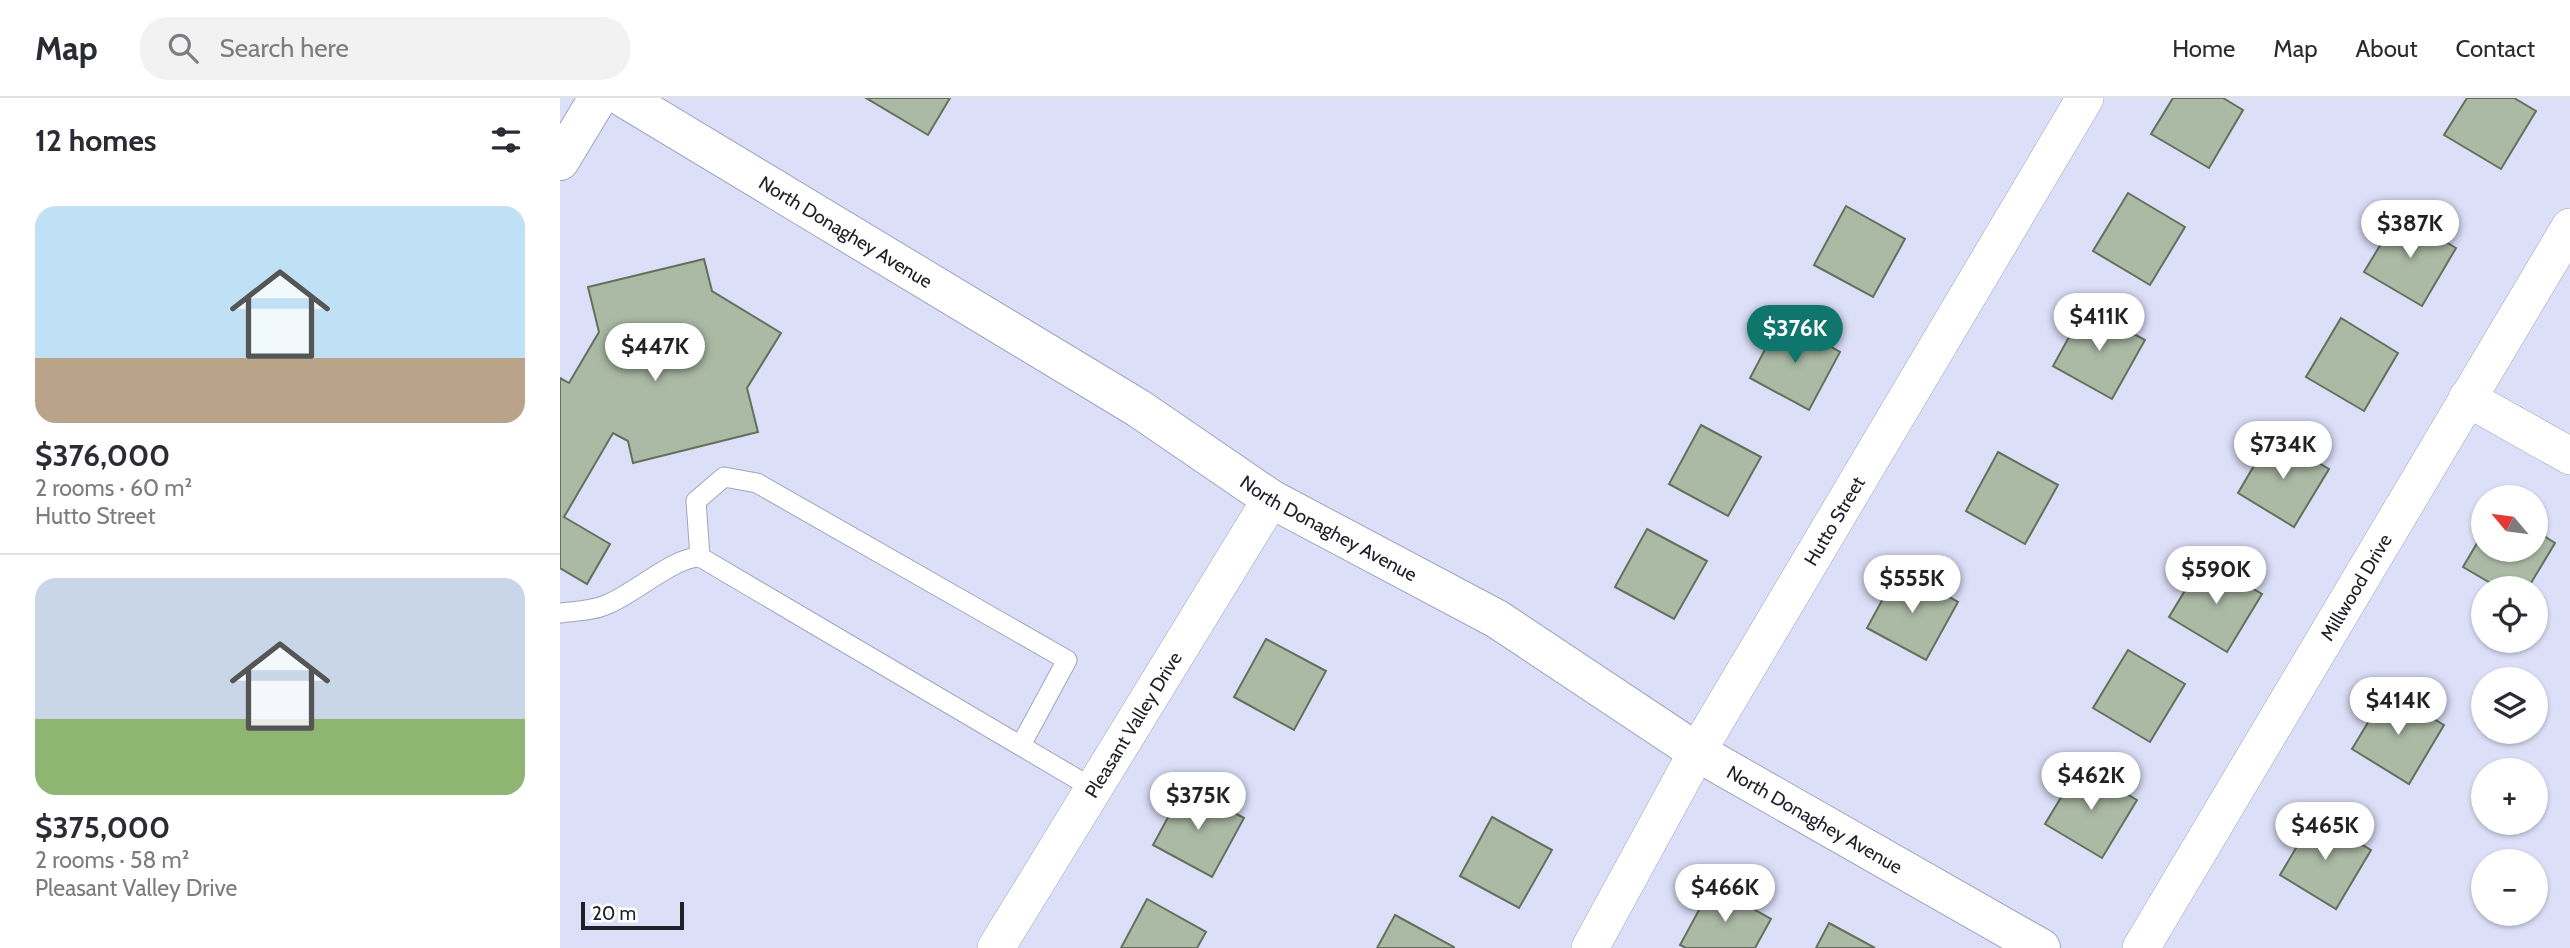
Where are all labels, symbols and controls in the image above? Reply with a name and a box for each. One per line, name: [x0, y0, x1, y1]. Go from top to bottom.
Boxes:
search box: [140, 17, 630, 80]
text: Map: [35, 28, 98, 68]
icon: search: [164, 29, 202, 67]
text: Search here: [220, 32, 349, 64]
text: Home: [2172, 34, 2235, 63]
text: Map: [2273, 34, 2318, 63]
text: About: [2356, 34, 2418, 63]
text: Contact: [2456, 34, 2535, 63]
icon: filters: [487, 121, 525, 159]
text: 12 homes: [35, 122, 157, 159]
street label: North Donaghey Avenue: [755, 171, 937, 293]
pin: $387K: [2361, 200, 2459, 260]
text: $387K: [2377, 209, 2443, 237]
icon: home: [217, 251, 343, 377]
pin: $411K: [2050, 294, 2148, 353]
text: $411K: [2070, 302, 2128, 330]
pin: $376K: [1746, 306, 1844, 365]
text: $376K: [1763, 314, 1827, 342]
pin: $447K: [606, 324, 704, 383]
text: $447K: [621, 332, 689, 360]
pin: $734K: [2234, 422, 2332, 481]
text: $734K: [2250, 430, 2316, 458]
text: $376,000: [35, 437, 170, 474]
street label: North Donaghey Avenue: [1236, 470, 1421, 586]
street label: Hutto Street: [1799, 472, 1870, 570]
text: 2 rooms · 60 m²: [35, 474, 192, 502]
north arrow: [2471, 485, 2548, 562]
map controls: [2471, 485, 2548, 926]
text: Hutto Street: [35, 502, 155, 530]
street label: Millwood Drive: [2315, 529, 2397, 645]
pin: $590K: [2167, 546, 2265, 606]
text: $590K: [2181, 555, 2251, 583]
pin: $555K: [1863, 556, 1961, 615]
text: $555K: [1880, 564, 1944, 592]
button: locate: [2471, 576, 2548, 653]
icon: home: [217, 623, 343, 749]
street label: Pleasant Valley Drive: [1079, 647, 1186, 802]
button: layers: [2471, 667, 2548, 744]
pin: $414K: [2349, 678, 2447, 737]
text: $414K: [2366, 686, 2430, 714]
pin: $462K: [2042, 752, 2140, 812]
button: +: [2471, 758, 2548, 835]
street label: North Donaghey Avenue: [1723, 760, 1907, 878]
text: $462K: [2057, 761, 2125, 789]
pin: $375K: [1149, 772, 1247, 832]
text: $375K: [1166, 781, 1230, 809]
pin: $465K: [2276, 802, 2374, 862]
text: $375,000: [35, 809, 170, 846]
text: $465K: [2291, 811, 2359, 839]
text: 2 rooms · 58 m²: [35, 846, 189, 874]
button: −: [2471, 849, 2548, 926]
pin: $466K: [1676, 864, 1774, 924]
text: $466K: [1691, 873, 1759, 901]
text: Pleasant Valley Drive: [35, 874, 237, 902]
scale bar: [581, 899, 684, 931]
text: 20 m: [592, 902, 636, 925]

